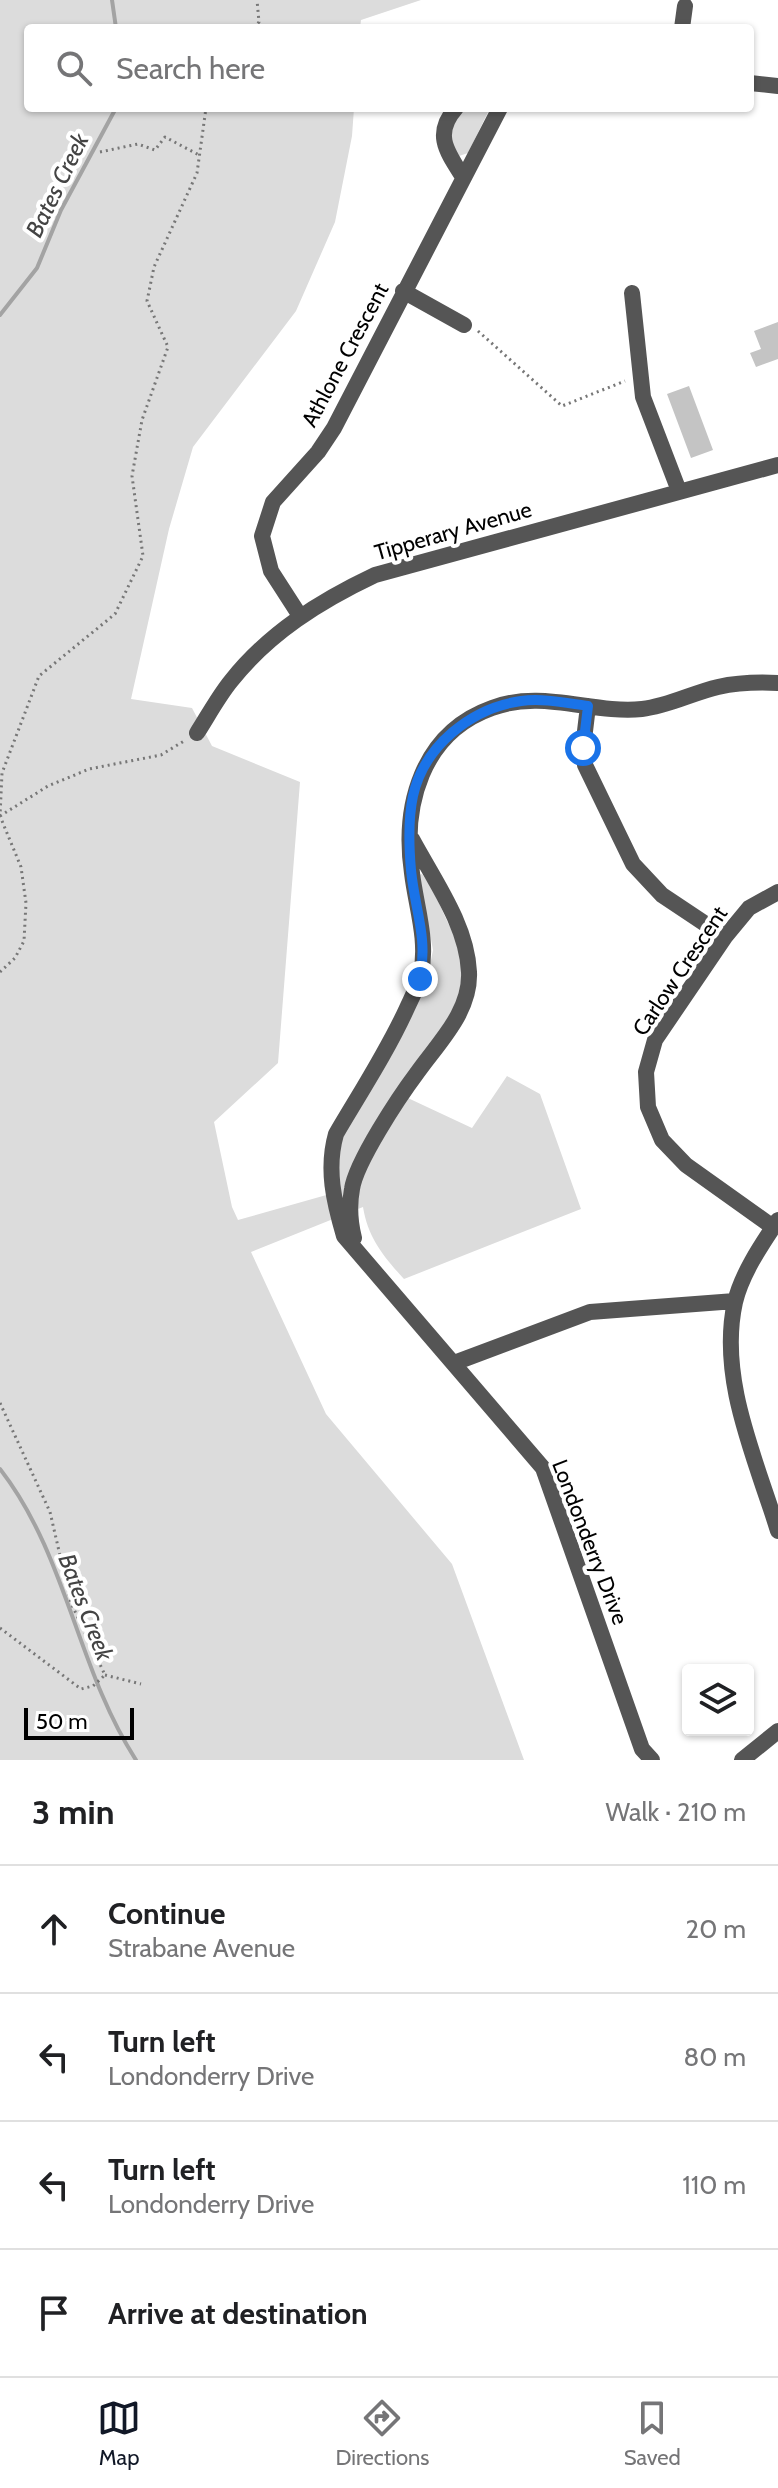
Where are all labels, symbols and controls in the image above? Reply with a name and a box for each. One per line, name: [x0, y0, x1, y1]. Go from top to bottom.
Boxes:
search box: [24, 24, 754, 112]
icon: search: [52, 46, 96, 90]
text: Search here: [116, 50, 265, 87]
water label: Bates Creek: [19, 128, 95, 242]
street label: Athlone Crescent: [296, 278, 395, 432]
street label: Tipperary Avenue: [371, 496, 535, 566]
route start: [565, 730, 601, 766]
street label: Carlow Crescent: [627, 901, 733, 1041]
route end: [402, 961, 438, 997]
street label: Londonderry Drive: [546, 1456, 634, 1628]
water label: Bates Creek: [52, 1550, 120, 1665]
map controls: [682, 1664, 754, 1736]
button: layers: [682, 1664, 754, 1736]
scale bar: [24, 1704, 134, 1740]
text: 50 m: [36, 1708, 88, 1735]
text: 3 min: [32, 1791, 114, 1833]
text: Walk · 210 m: [605, 1796, 746, 1828]
text: Continue: [108, 1895, 225, 1932]
icon: ahead: [32, 1907, 76, 1951]
text: 20 m: [686, 1913, 746, 1945]
text: Strabane Avenue: [108, 1932, 295, 1964]
text: Turn left: [108, 2023, 216, 2060]
icon: left: [32, 2035, 76, 2079]
text: 80 m: [683, 2041, 746, 2073]
text: Londonderry Drive: [108, 2060, 314, 2092]
text: Turn left: [108, 2151, 216, 2188]
icon: left: [32, 2163, 76, 2207]
text: 110 m: [682, 2169, 746, 2201]
text: Londonderry Drive: [108, 2188, 314, 2220]
icon: arrive: [32, 2291, 76, 2335]
text: Arrive at destination: [108, 2295, 368, 2332]
tab: Map: [97, 2396, 141, 2471]
tab: Directions: [335, 2396, 429, 2471]
tab: Saved: [624, 2396, 681, 2471]

